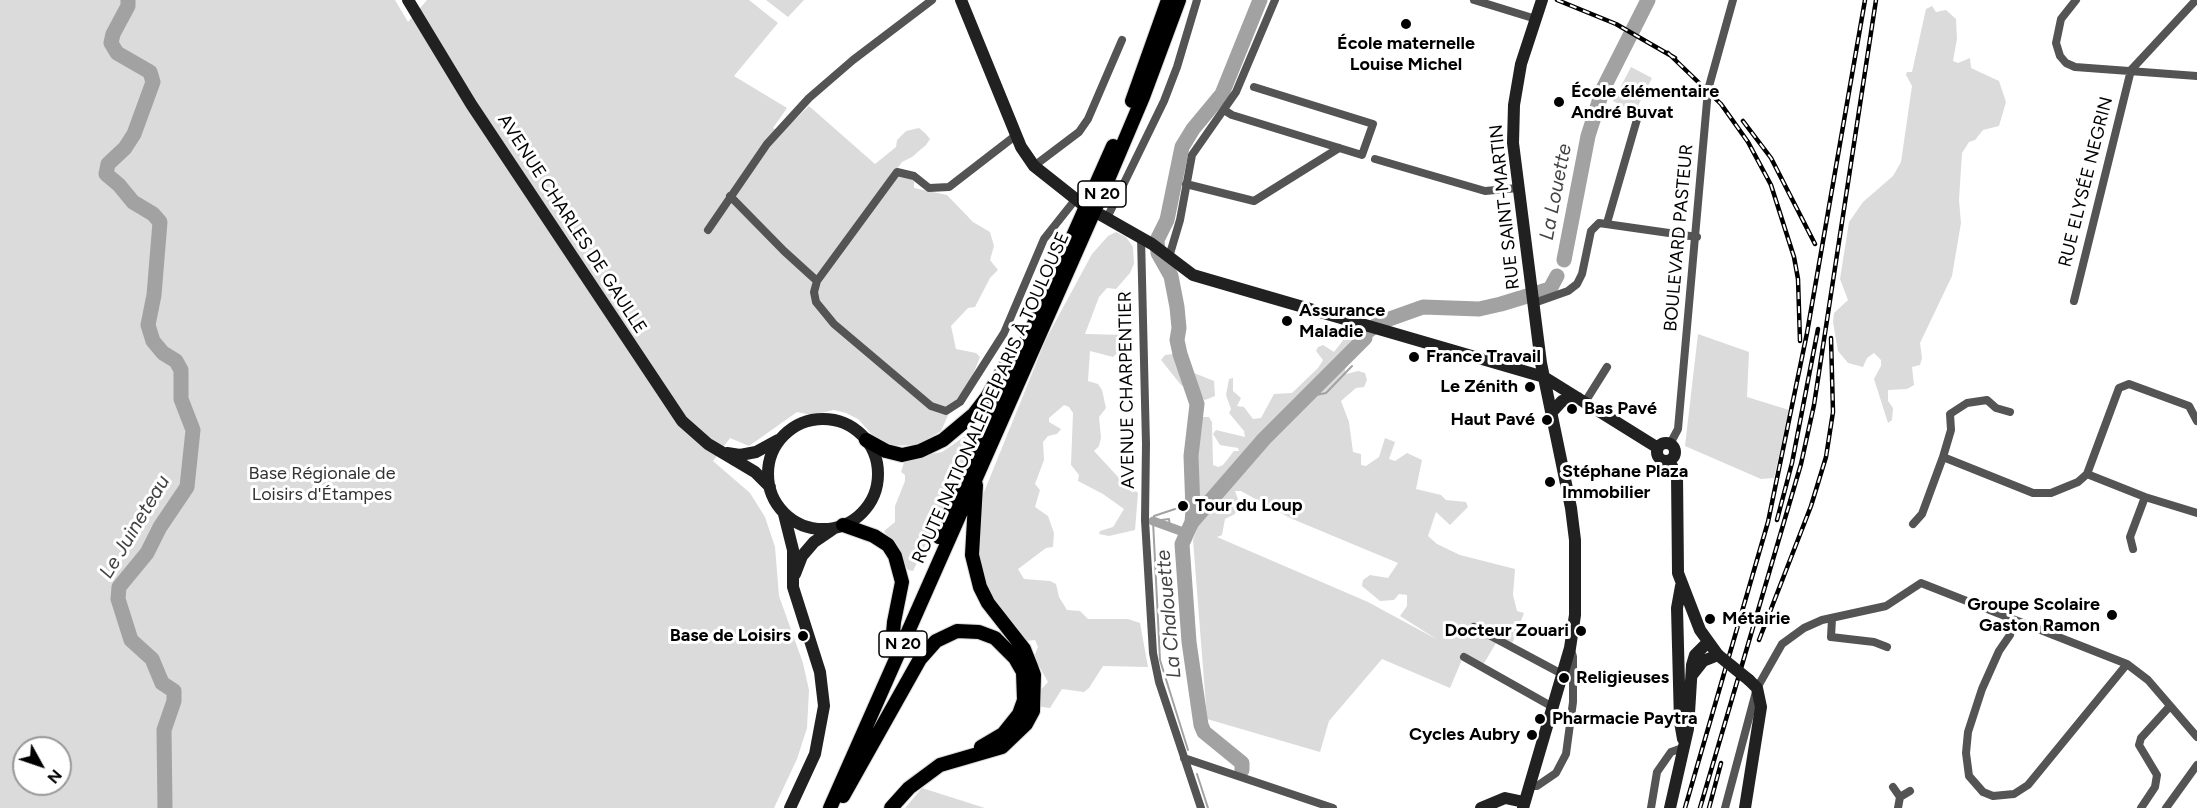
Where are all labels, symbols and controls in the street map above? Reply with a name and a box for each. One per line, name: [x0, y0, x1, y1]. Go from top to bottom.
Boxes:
marker: École maternelle Louise Michel: [1399, 17, 1413, 31]
place label: École maternelle Louise Michel: [1337, 33, 1475, 76]
place label: École élémentaire André Buvat: [1571, 81, 1719, 124]
marker: École élémentaire André Buvat: [1552, 95, 1566, 109]
street label: RUE ELYSÉE NEGRIN: [2054, 95, 2118, 269]
street label: AVENUE CHARLES DE GAULLE: [493, 110, 651, 338]
street label: RUE SAINT-MARTIN: [1486, 123, 1524, 291]
water label: La Louette: [1535, 142, 1577, 242]
street label: BOULEVARD PASTEUR: [1660, 143, 1698, 333]
road number: N 20: [1078, 181, 1126, 207]
street label: ROUTE NATIONALE DE PARIS À TOULOUSE: [908, 229, 1074, 567]
street label: AVENUE CHARPENTIER: [1114, 291, 1140, 489]
place label: Assurance Maladie: [1299, 300, 1385, 342]
marker: Assurance Maladie: [1280, 314, 1294, 328]
place label: France Travail: [1426, 346, 1541, 368]
marker: France Travail: [1407, 350, 1421, 364]
place label: Le Zénith: [1440, 376, 1518, 398]
marker: Le Zénith: [1523, 380, 1537, 394]
place label: Bas Pavé: [1584, 398, 1657, 420]
marker: Bas Pavé: [1565, 402, 1579, 416]
place label: Haut Pavé: [1450, 409, 1535, 431]
marker: Haut Pavé: [1540, 413, 1554, 427]
place label: Stéphane Plaza Immobilier: [1562, 461, 1688, 504]
park label: Base Régionale de Loisirs d'Étampes: [249, 463, 395, 506]
water label: Le Juineteau: [95, 471, 175, 583]
marker: Stéphane Plaza Immobilier: [1543, 475, 1557, 489]
place label: Tour du Loup: [1195, 495, 1302, 517]
marker: Tour du Loup: [1176, 499, 1190, 513]
water label: La Chalouette: [1151, 549, 1187, 679]
place label: Groupe Scolaire Gaston Ramon: [1967, 594, 2100, 636]
place label: Métairie: [1722, 608, 1790, 630]
marker: Groupe Scolaire Gaston Ramon: [2105, 608, 2119, 622]
marker: Métairie: [1703, 612, 1717, 626]
place label: Docteur Zouari: [1445, 620, 1569, 642]
marker: Docteur Zouari: [1574, 624, 1588, 638]
place label: Base de Loisirs: [670, 625, 791, 647]
marker: Base de Loisirs: [796, 629, 810, 643]
road number: N 20: [879, 631, 927, 657]
place label: Religieuses: [1576, 667, 1669, 689]
marker: Religieuses: [1557, 671, 1571, 685]
place label: Pharmacie Paytra: [1552, 708, 1698, 730]
marker: Pharmacie Paytra: [1533, 712, 1547, 726]
place label: Cycles Aubry: [1409, 724, 1520, 746]
marker: Cycles Aubry: [1525, 728, 1539, 742]
north arrow: [12, 736, 72, 796]
text: N: [43, 766, 66, 787]

